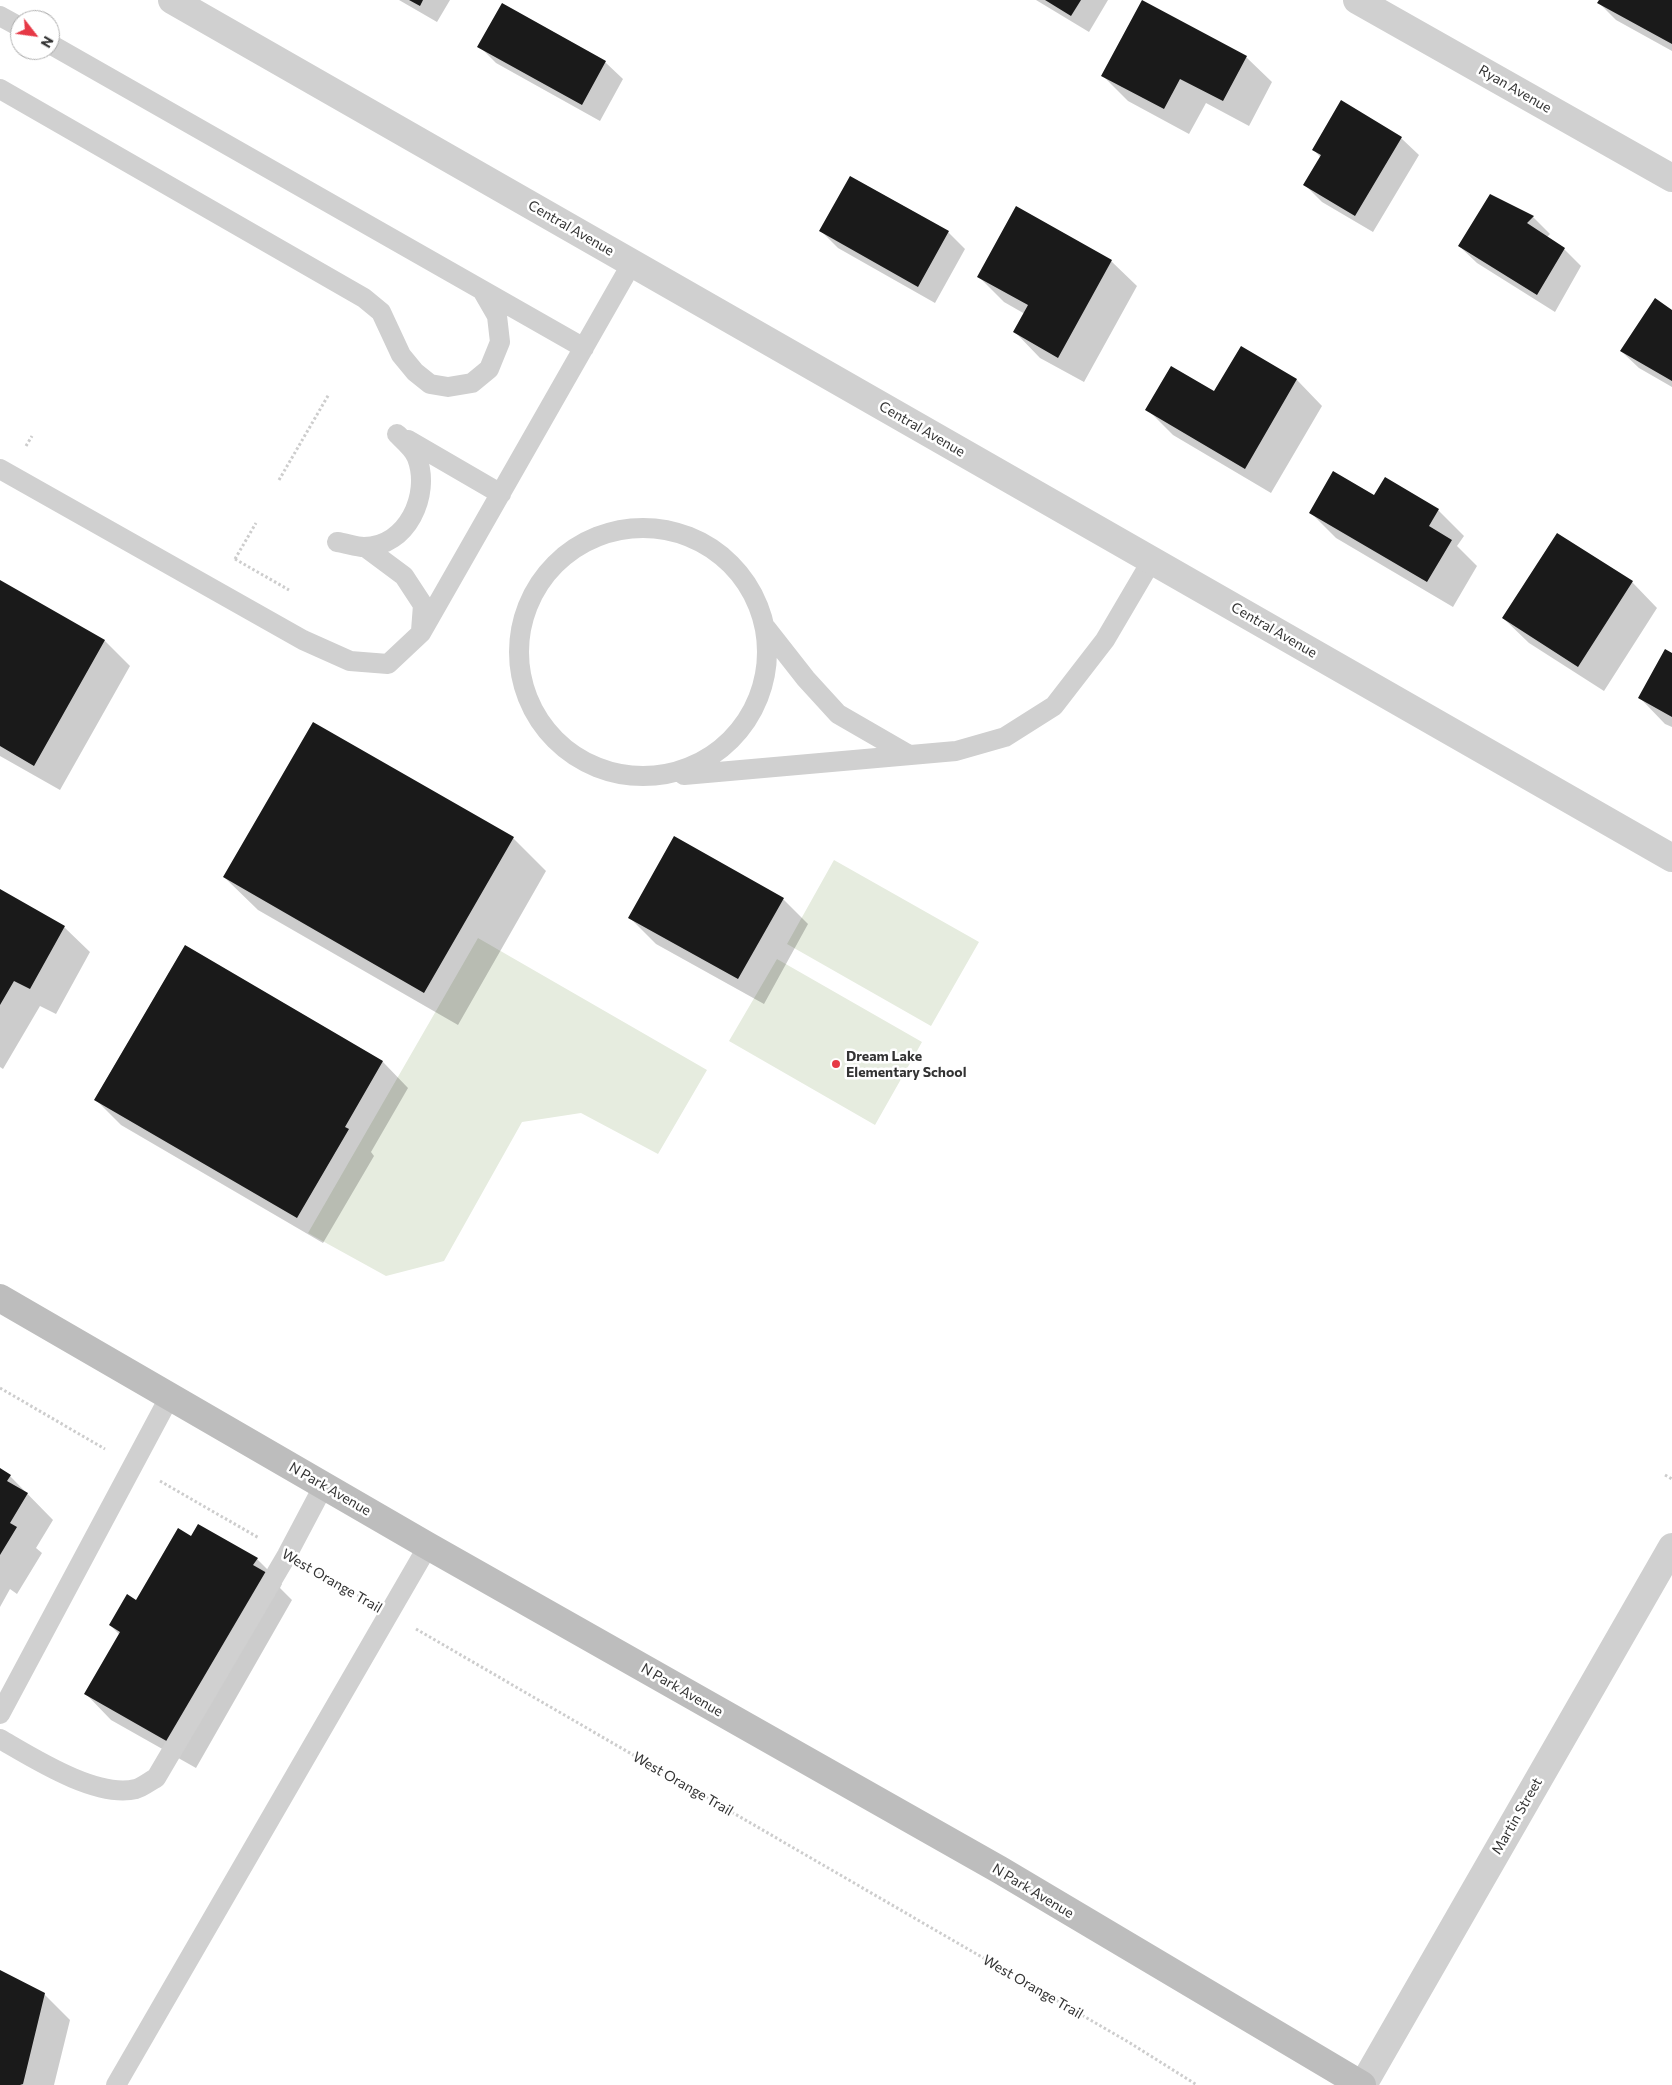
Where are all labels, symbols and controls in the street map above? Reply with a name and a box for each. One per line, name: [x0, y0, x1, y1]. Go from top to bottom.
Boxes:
north arrow: [10, 10, 60, 60]
text: N: [38, 33, 58, 51]
street label: Ryan Avenue: [1476, 61, 1554, 117]
street label: Central Avenue: [525, 197, 617, 259]
street label: Central Avenue: [876, 398, 968, 460]
street label: Central Avenue: [1228, 599, 1320, 661]
place label: Dream Lake Elementary School: [846, 1048, 966, 1080]
marker: Dream Lake Elementary School: [830, 1058, 842, 1070]
street label: N Park Avenue: [286, 1459, 374, 1519]
street label: West Orange Trail: [279, 1545, 385, 1617]
street label: N Park Avenue: [638, 1660, 726, 1720]
street label: West Orange Trail: [630, 1748, 736, 1820]
street label: Martin Street: [1488, 1775, 1546, 1857]
street label: N Park Avenue: [989, 1860, 1077, 1922]
street label: West Orange Trail: [980, 1951, 1086, 2023]

